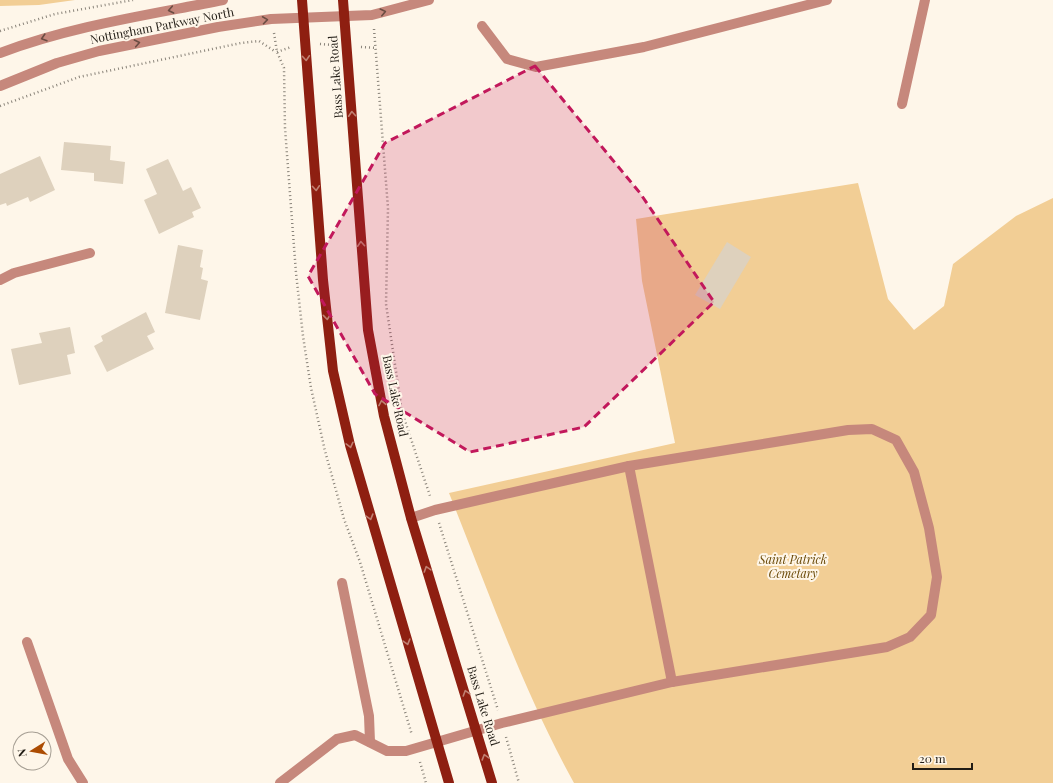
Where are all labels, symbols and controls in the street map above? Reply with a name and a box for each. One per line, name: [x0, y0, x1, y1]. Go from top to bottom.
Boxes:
street label: Nottingham Parkway North: [88, 3, 235, 47]
one-way arrow: [168, 6, 174, 14]
one-way arrow: [380, 9, 386, 17]
one-way arrow: [262, 16, 268, 25]
one-way arrow: [41, 33, 48, 42]
street label: Bass Lake Road: [324, 35, 346, 119]
one-way arrow: [134, 40, 141, 48]
one-way arrow: [302, 55, 311, 61]
one-way arrow: [347, 111, 356, 117]
one-way arrow: [311, 185, 320, 191]
one-way arrow: [356, 241, 365, 247]
one-way arrow: [322, 314, 331, 320]
street label: Bass Lake Road: [380, 354, 412, 438]
one-way arrow: [378, 400, 386, 406]
one-way arrow: [345, 441, 354, 448]
one-way arrow: [365, 514, 374, 521]
park label: Saint Patrick Cemetary: [758, 551, 827, 581]
one-way arrow: [424, 566, 432, 573]
one-way arrow: [402, 639, 410, 646]
street label: Bass Lake Road: [464, 664, 504, 748]
one-way arrow: [462, 690, 471, 697]
north arrow: [12, 731, 52, 771]
scale bar: [913, 745, 972, 771]
text: N: [14, 748, 30, 758]
text: 20 m: [919, 750, 946, 766]
one-way arrow: [481, 754, 490, 761]

